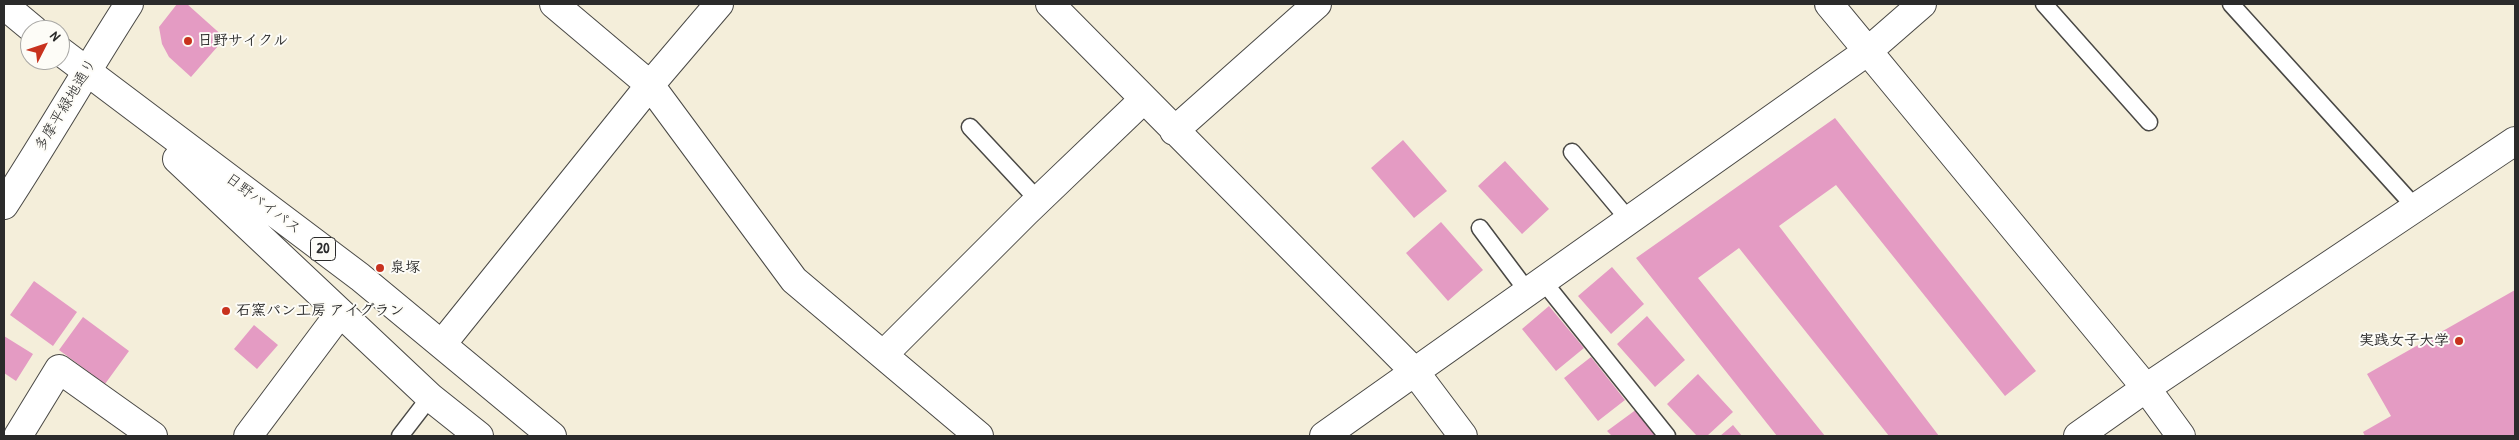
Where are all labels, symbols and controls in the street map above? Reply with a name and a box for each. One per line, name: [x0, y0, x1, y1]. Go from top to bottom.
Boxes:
north arrow: [20, 20, 70, 70]
text: N: [46, 26, 66, 45]
place label: 日野サイクル: [198, 32, 288, 50]
marker: 日野サイクル: [182, 35, 194, 47]
street label: 多摩平緑地通り: [31, 55, 101, 155]
street label: 日野バイパス: [222, 170, 304, 238]
road number: 20: [310, 238, 336, 260]
place label: 泉塚: [390, 259, 420, 277]
marker: 泉塚: [374, 262, 386, 274]
place label: 石窯パン工房 アイグラン: [236, 302, 404, 320]
marker: 石窯パン工房 アイグラン: [220, 305, 232, 317]
place label: 実践女子大学: [2359, 332, 2449, 350]
marker: 実践女子大学: [2453, 335, 2465, 347]

